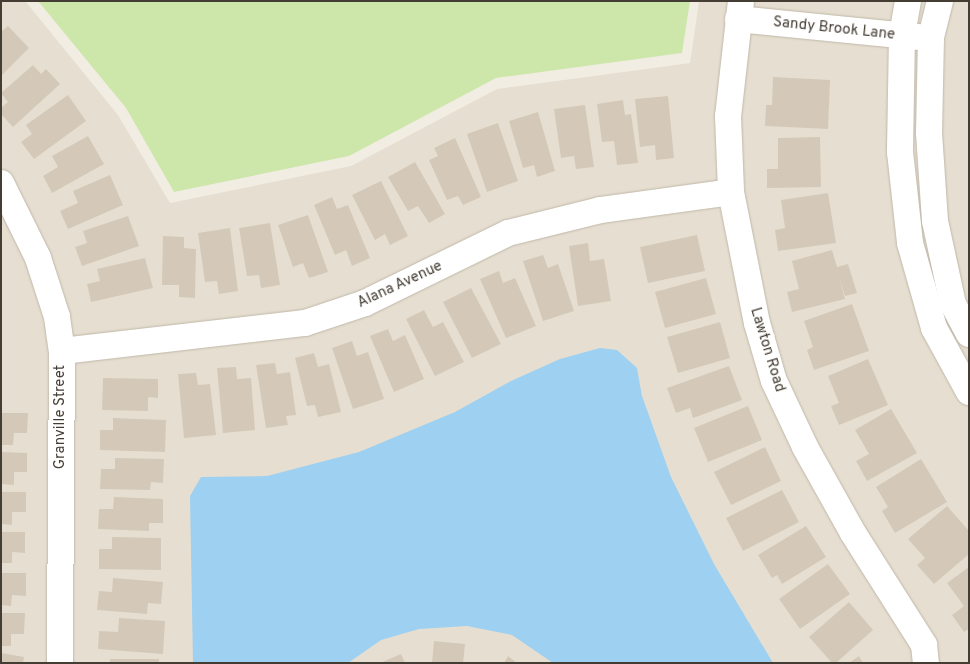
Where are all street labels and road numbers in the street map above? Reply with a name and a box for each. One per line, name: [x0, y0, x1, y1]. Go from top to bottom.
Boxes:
street label: Sandy Brook Lane: [772, 14, 896, 44]
street label: Alana Avenue: [354, 257, 446, 313]
street label: Lawton Road: [746, 306, 788, 394]
street label: Granville Street: [52, 365, 70, 469]

